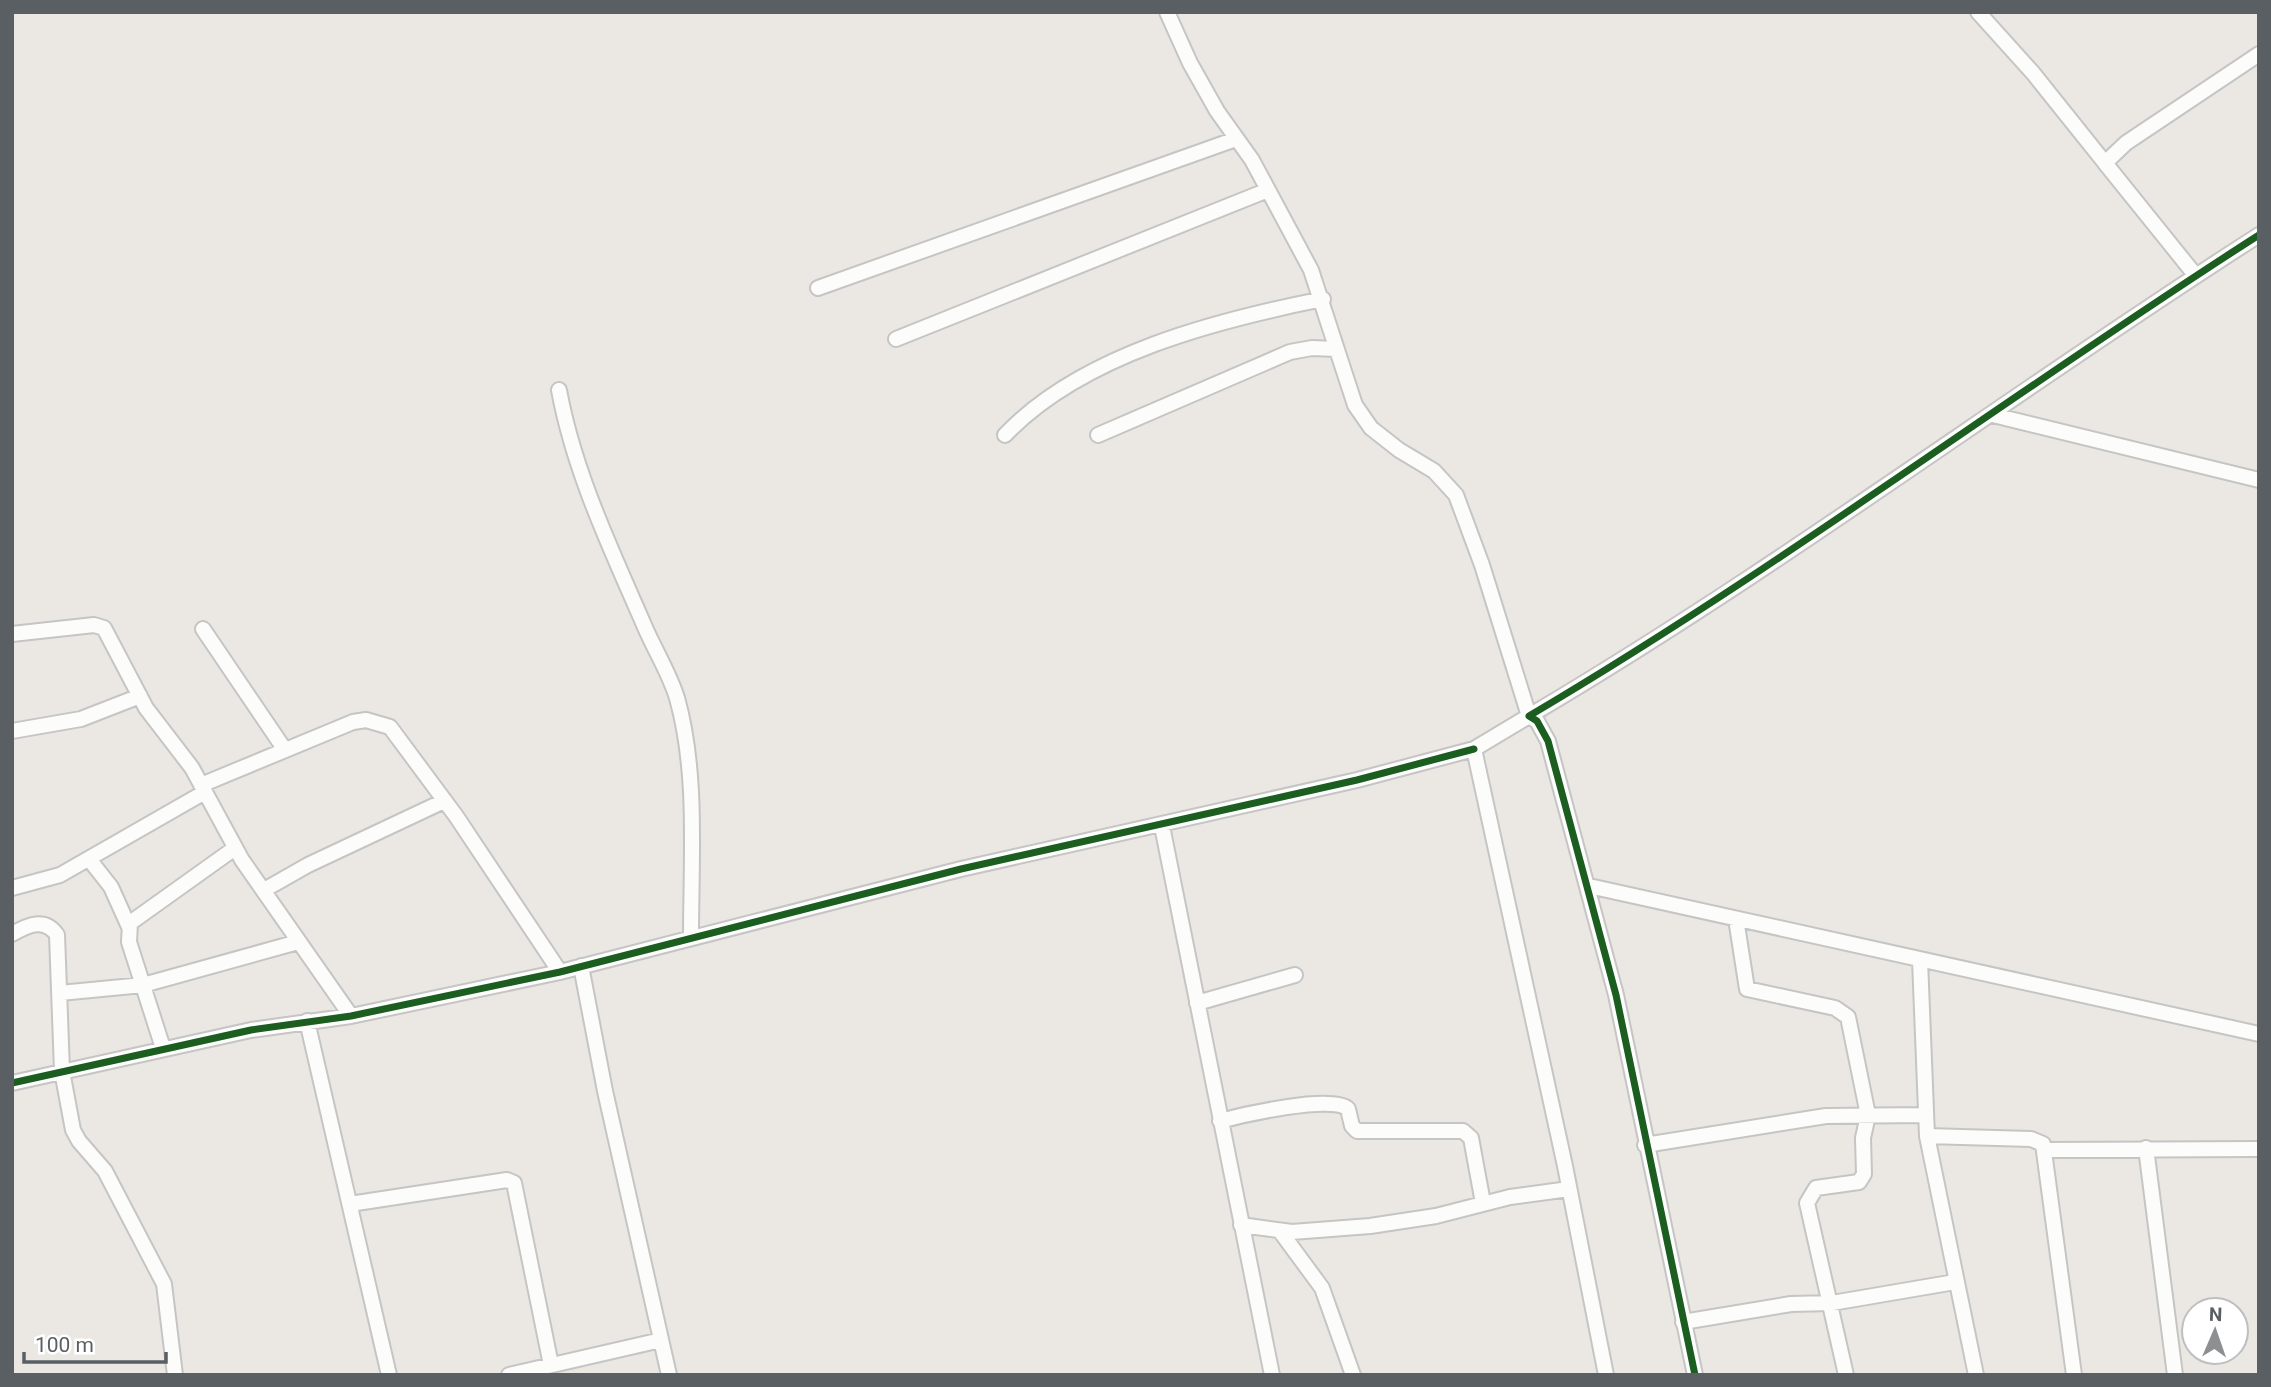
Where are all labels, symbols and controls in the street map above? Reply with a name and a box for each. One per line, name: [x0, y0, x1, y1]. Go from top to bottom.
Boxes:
north arrow: [2180, 1296, 2250, 1366]
text: N: [2208, 1303, 2223, 1326]
scale bar: [24, 1320, 166, 1364]
text: 100 m: [35, 1333, 94, 1357]

